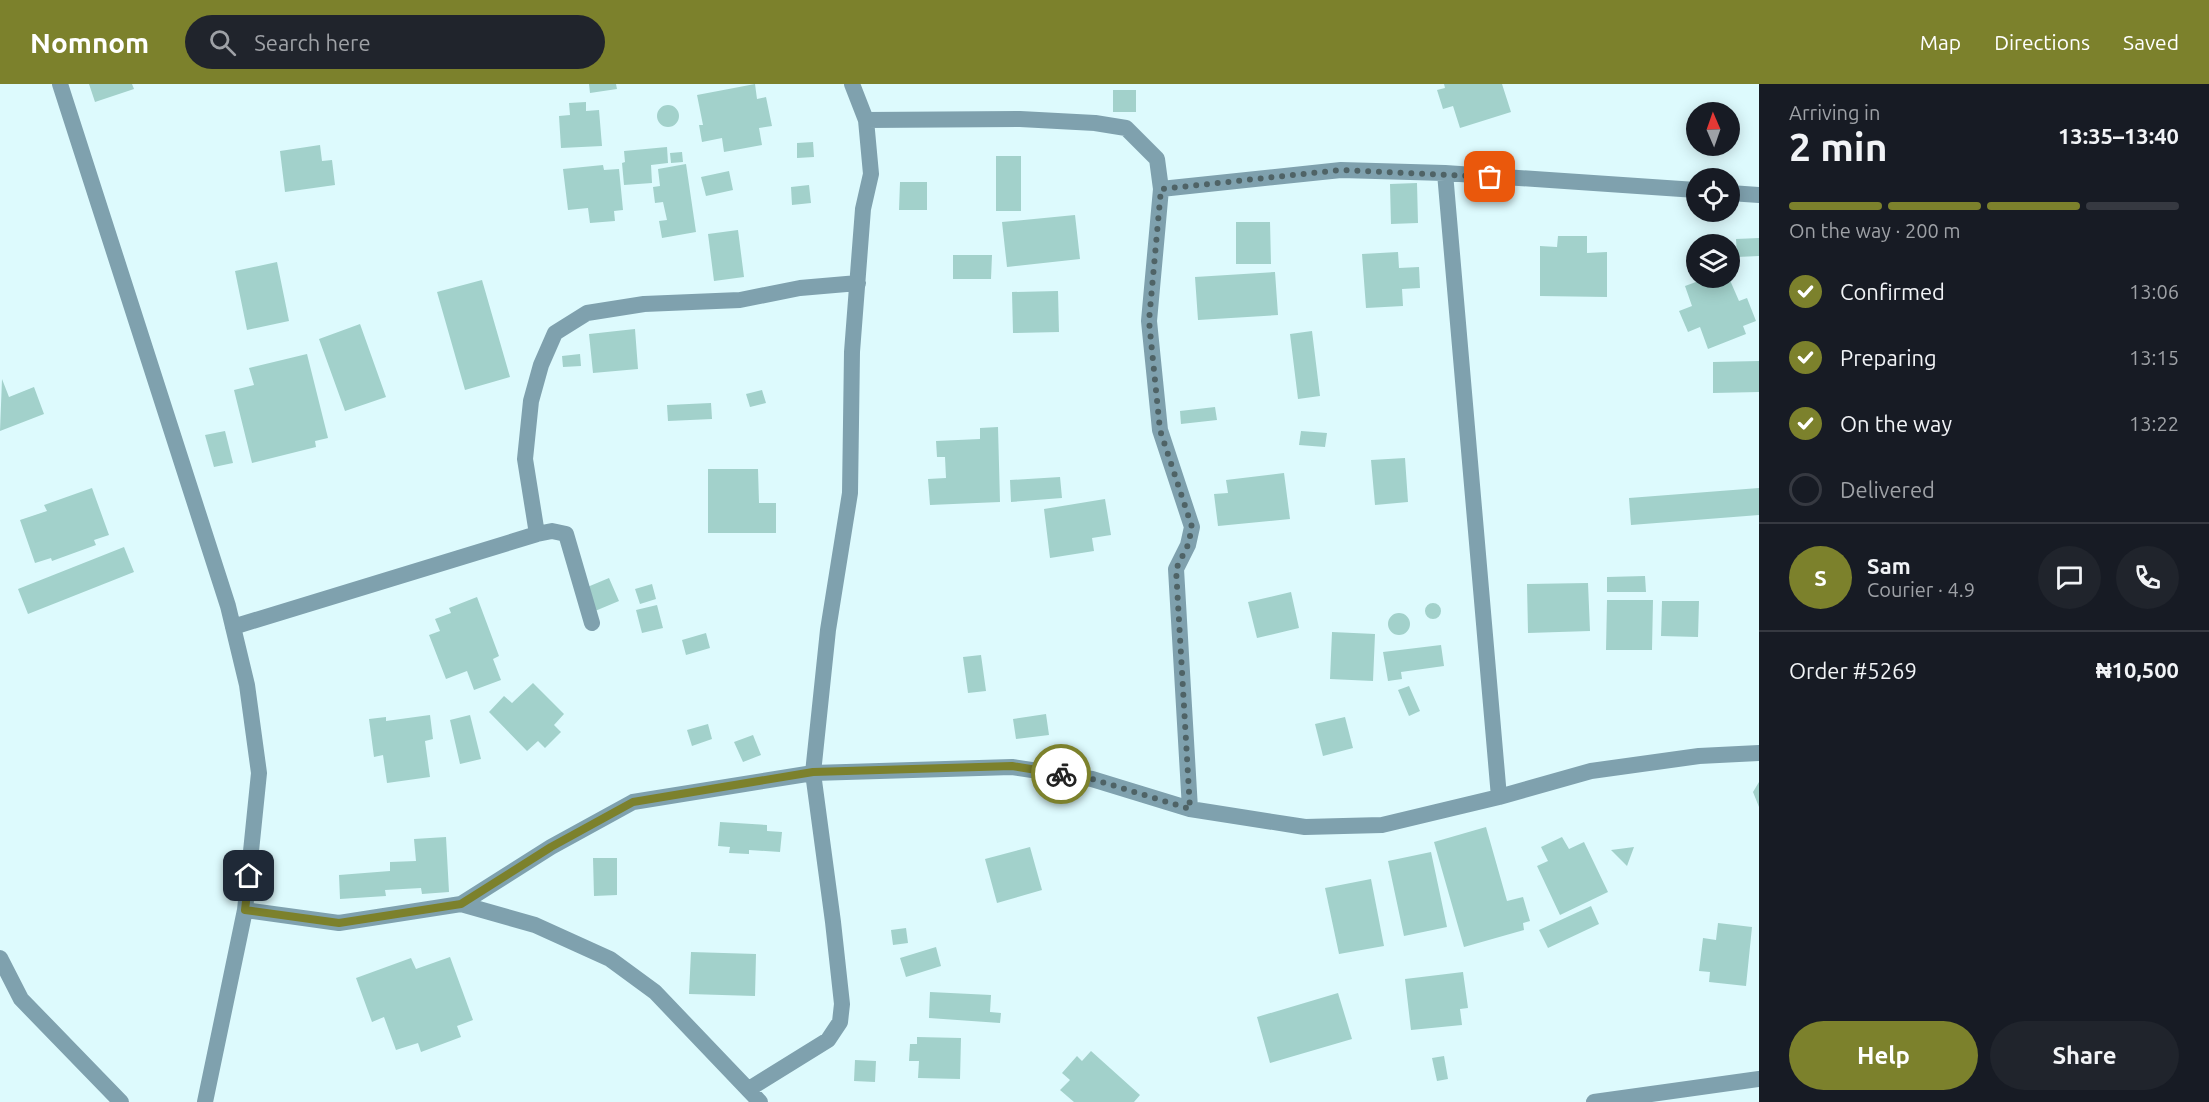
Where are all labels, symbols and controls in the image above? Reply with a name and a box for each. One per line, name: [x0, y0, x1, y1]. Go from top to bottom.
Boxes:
search box: [185, 15, 605, 69]
icon: search: [206, 26, 239, 59]
text: Nomnom: [30, 27, 149, 58]
text: Search here: [254, 30, 371, 55]
text: Map: [1920, 30, 1961, 54]
text: Directions: [1994, 30, 2090, 54]
text: Saved: [2123, 30, 2179, 54]
text: Arriving in: [1789, 101, 1880, 124]
north arrow: [1686, 102, 1740, 156]
map controls: [1686, 102, 1740, 288]
text: 13:35–13:40: [2058, 123, 2179, 148]
text: 2 min: [1789, 125, 1888, 168]
pin: [1464, 151, 1515, 202]
icon: bag: [1473, 160, 1506, 193]
button: locate: [1686, 168, 1740, 222]
text: On the way · 200 m: [1789, 219, 1961, 242]
button: layers: [1686, 234, 1740, 288]
icon: check: [1789, 275, 1822, 308]
text: Confirmed: [1840, 279, 1945, 304]
text: 13:06: [2129, 280, 2179, 303]
icon: check: [1789, 341, 1822, 374]
text: Preparing: [1840, 345, 1937, 370]
text: 13:15: [2129, 346, 2179, 369]
icon: check: [1789, 407, 1822, 440]
text: On the way: [1840, 411, 1952, 436]
text: 13:22: [2129, 412, 2179, 435]
text: Delivered: [1840, 477, 1935, 502]
button: chat: [2038, 546, 2101, 609]
button: phone: [2116, 546, 2179, 609]
text: Sam: [1867, 553, 1911, 578]
text: S: [1814, 565, 1827, 590]
text: Courier · 4.9: [1867, 578, 1975, 601]
text: ₦10,500: [2096, 657, 2179, 682]
text: Order #5269: [1789, 658, 1917, 683]
courier: [1031, 744, 1091, 804]
icon: bike: [1045, 758, 1078, 791]
pin: [223, 850, 274, 901]
icon: home: [232, 859, 265, 892]
button: Help: [1789, 1021, 1978, 1090]
button: Share: [1990, 1021, 2179, 1090]

